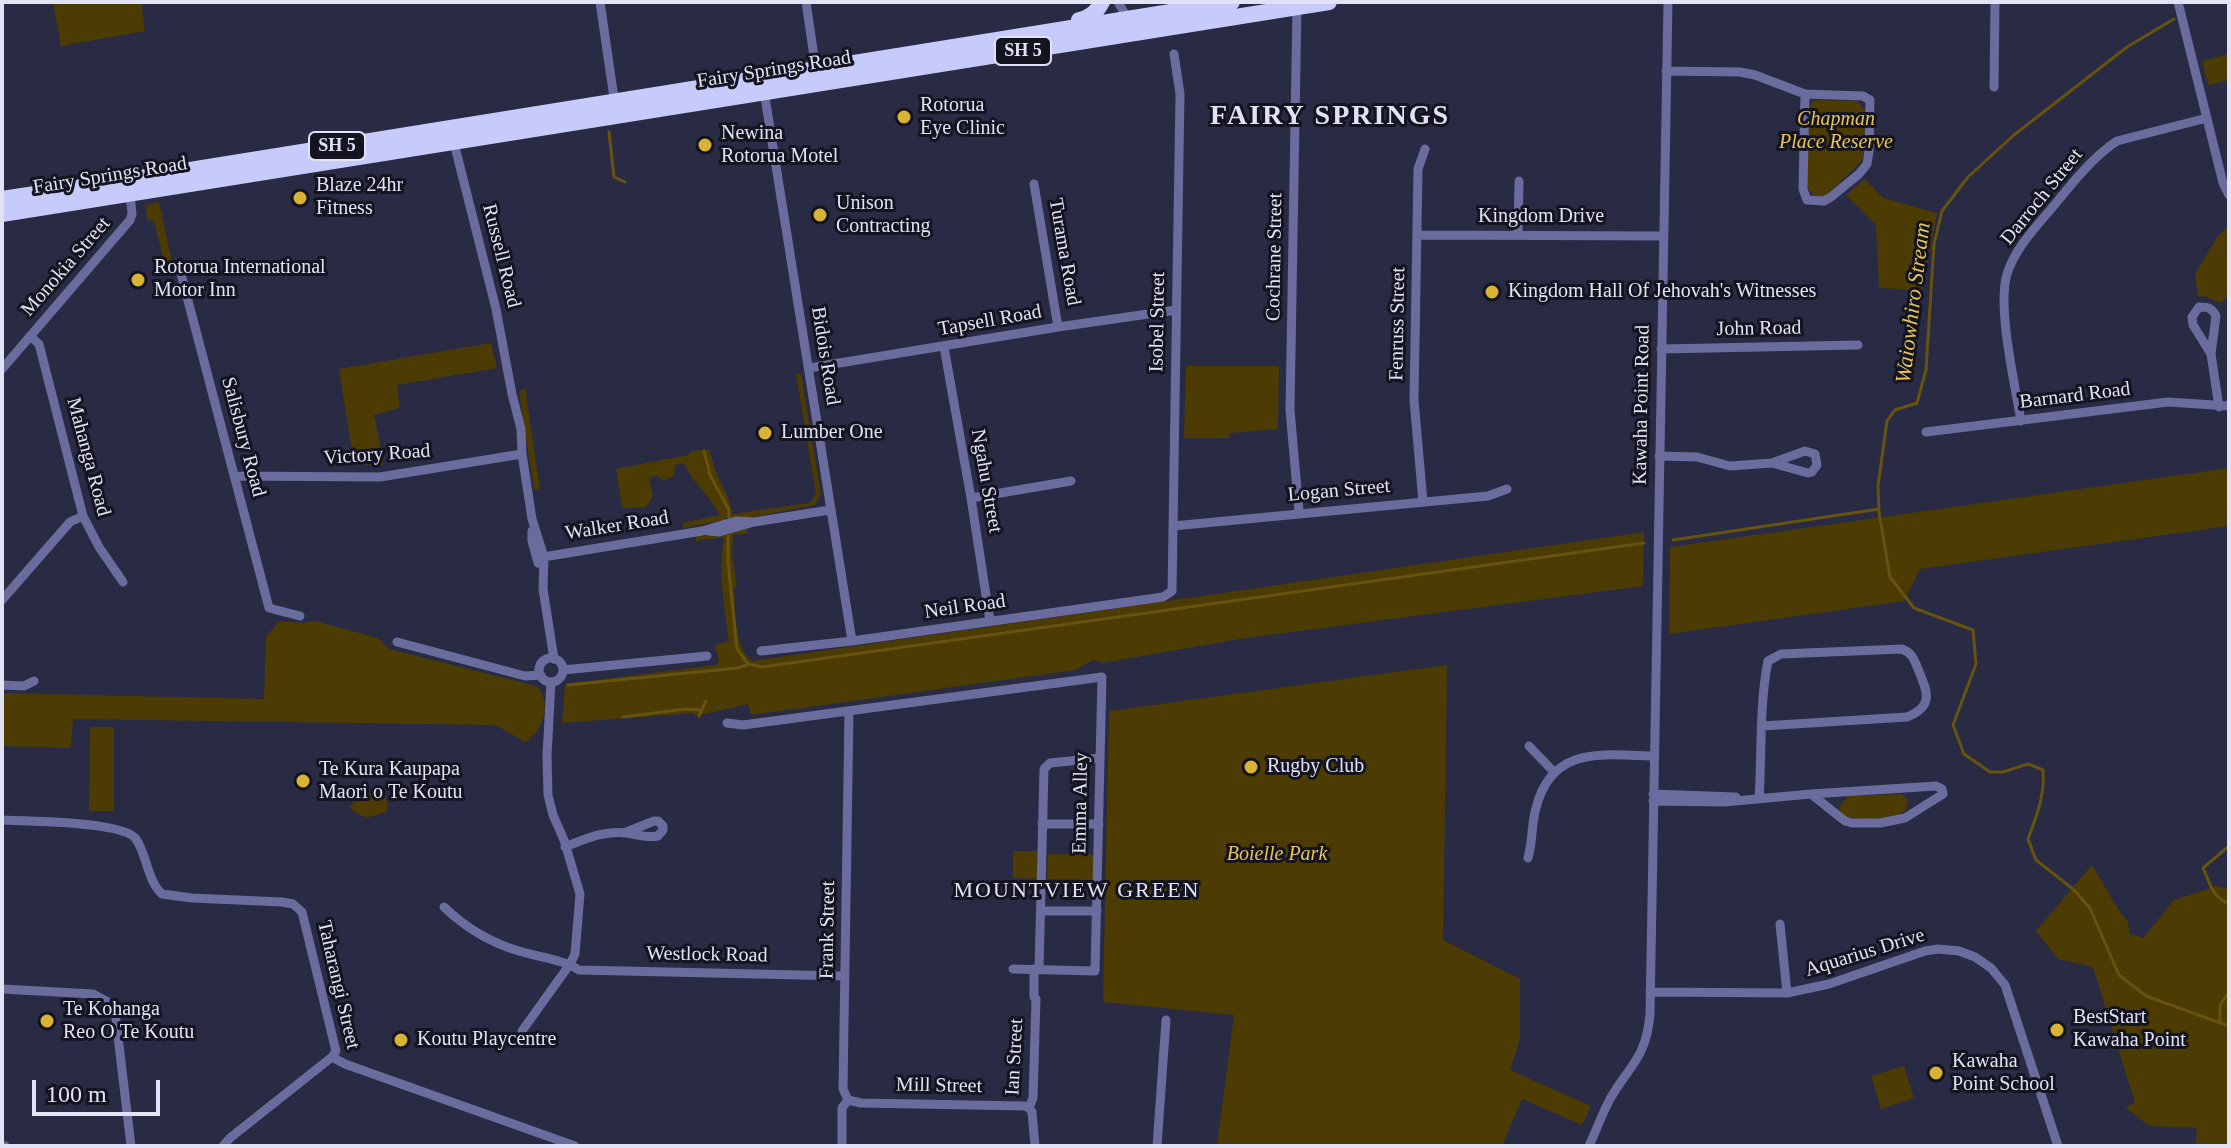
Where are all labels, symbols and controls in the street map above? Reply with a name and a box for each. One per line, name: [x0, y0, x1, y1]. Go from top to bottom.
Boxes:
road number: SH 5: [995, 37, 1051, 65]
street label: Fairy Springs Road: [695, 46, 853, 94]
place label: Rotorua Eye Clinic: [920, 94, 1005, 141]
district label: FAIRY SPRINGS: [1210, 100, 1450, 134]
marker: Rotorua Eye Clinic: [895, 108, 913, 126]
park label: Chapman Place Reserve: [1779, 108, 1893, 155]
place label: Newina Rotorua Motel: [721, 122, 838, 169]
road number: SH 5: [309, 132, 365, 160]
marker: Newina Rotorua Motel: [696, 136, 714, 154]
street label: Darroch Street: [1996, 144, 2088, 250]
street label: Fairy Springs Road: [31, 152, 189, 200]
place label: Blaze 24hr Fitness: [316, 174, 403, 221]
marker: Blaze 24hr Fitness: [291, 189, 309, 207]
place label: Unison Contracting: [836, 192, 930, 239]
street label: Cochrane Street: [1262, 193, 1288, 321]
street label: Turama Road: [1043, 196, 1085, 308]
street label: Russell Road: [477, 202, 525, 310]
street label: Kingdom Drive: [1478, 205, 1604, 229]
marker: Unison Contracting: [811, 206, 829, 224]
street label: Monokia Street: [16, 212, 116, 322]
water label: Waiowhiro Stream: [1891, 221, 1937, 385]
place label: Rotorua International Motor Inn: [154, 256, 326, 303]
street label: Fenruss Street: [1385, 267, 1411, 381]
marker: Rotorua International Motor Inn: [129, 271, 147, 289]
street label: Isobel Street: [1145, 272, 1171, 372]
place label: Kingdom Hall Of Jehovah's Witnesses: [1508, 280, 1816, 304]
marker: Kingdom Hall Of Jehovah's Witnesses: [1483, 283, 1501, 301]
street label: Tapsell Road: [936, 300, 1044, 342]
street label: Bidois Road: [805, 305, 845, 407]
street label: John Road: [1716, 316, 1802, 342]
street label: Kawaha Point Road: [1629, 325, 1655, 485]
street label: Salisbury Road: [216, 375, 270, 499]
street label: Barnard Road: [2018, 377, 2132, 415]
street label: Mahanga Road: [61, 395, 115, 519]
place label: Lumber One: [781, 421, 883, 445]
marker: Lumber One: [756, 424, 774, 442]
street label: Ngahu Street: [965, 427, 1007, 535]
street label: Victory Road: [323, 439, 431, 471]
street label: Logan Street: [1287, 475, 1391, 507]
street label: Walker Road: [564, 506, 670, 546]
street label: Neil Road: [923, 589, 1007, 625]
street label: Emma Alley: [1068, 752, 1094, 854]
place label: Rugby Club: [1267, 755, 1364, 779]
place label: Te Kura Kaupapa Maori o Te Koutu: [319, 758, 463, 805]
marker: Rugby Club: [1242, 758, 1260, 776]
marker: Te Kura Kaupapa Maori o Te Koutu: [294, 772, 312, 790]
park label: Boielle Park: [1227, 843, 1327, 867]
district label: MOUNTVIEW GREEN: [954, 878, 1200, 904]
street label: Frank Street: [815, 881, 841, 979]
street label: Taharangi Street: [312, 918, 364, 1052]
street label: Aquarius Drive: [1802, 923, 1928, 983]
street label: Westlock Road: [646, 942, 768, 968]
place label: Te Kohanga Reo O Te Koutu: [63, 998, 194, 1045]
place label: BestStart Kawaha Point: [2073, 1006, 2186, 1053]
marker: Te Kohanga Reo O Te Koutu: [38, 1012, 56, 1030]
street label: Ian Street: [1001, 1018, 1029, 1096]
marker: BestStart Kawaha Point: [2048, 1021, 2066, 1039]
place label: Koutu Playcentre: [417, 1028, 556, 1052]
marker: Koutu Playcentre: [392, 1031, 410, 1049]
place label: Kawaha Point School: [1952, 1050, 2055, 1097]
scale bar: [36, 1064, 164, 1114]
marker: Kawaha Point School: [1927, 1064, 1945, 1082]
street label: Mill Street: [896, 1073, 982, 1099]
text: 100 m: [46, 1081, 107, 1107]

